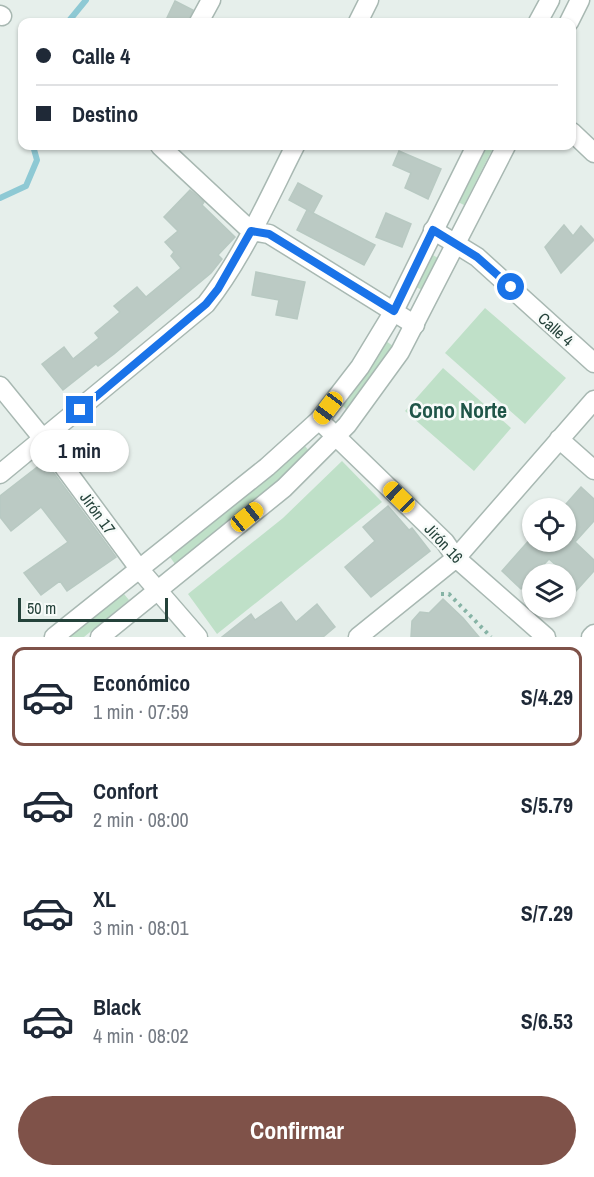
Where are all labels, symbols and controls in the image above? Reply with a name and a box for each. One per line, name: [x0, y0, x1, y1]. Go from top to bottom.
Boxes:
text: Calle 4: [72, 41, 130, 71]
text: Destino: [72, 99, 138, 129]
route start: [497, 273, 524, 300]
street label: Calle 4: [533, 307, 579, 351]
car: [310, 388, 346, 428]
district label: Cono Norte: [409, 395, 507, 425]
route end: [66, 396, 93, 423]
callout: 1 min: [31, 431, 130, 473]
text: 1 min: [58, 437, 101, 464]
car: [380, 478, 418, 516]
street label: Jirón 17: [75, 487, 121, 539]
map controls: [522, 498, 576, 618]
button: locate: [522, 498, 576, 552]
car: [227, 499, 267, 535]
street label: Jirón 16: [420, 518, 468, 568]
button: layers: [522, 564, 576, 618]
scale bar: [18, 595, 168, 622]
text: 50 m: [27, 597, 56, 619]
text: Económico: [93, 668, 190, 698]
icon: car: [21, 670, 75, 724]
text: S/4.29: [521, 682, 573, 712]
text: 1 min · 07:59: [93, 698, 189, 725]
text: Confort: [93, 776, 158, 806]
icon: car: [21, 778, 75, 832]
text: S/5.79: [521, 790, 573, 820]
text: 2 min · 08:00: [93, 806, 189, 833]
text: XL: [93, 884, 116, 914]
icon: car: [21, 886, 75, 940]
text: S/7.29: [521, 898, 573, 928]
text: 3 min · 08:01: [93, 914, 189, 941]
text: Black: [93, 992, 141, 1022]
icon: car: [21, 994, 75, 1048]
text: S/6.53: [521, 1006, 573, 1036]
text: 4 min · 08:02: [93, 1022, 189, 1049]
button: Confirmar: [18, 1096, 576, 1165]

